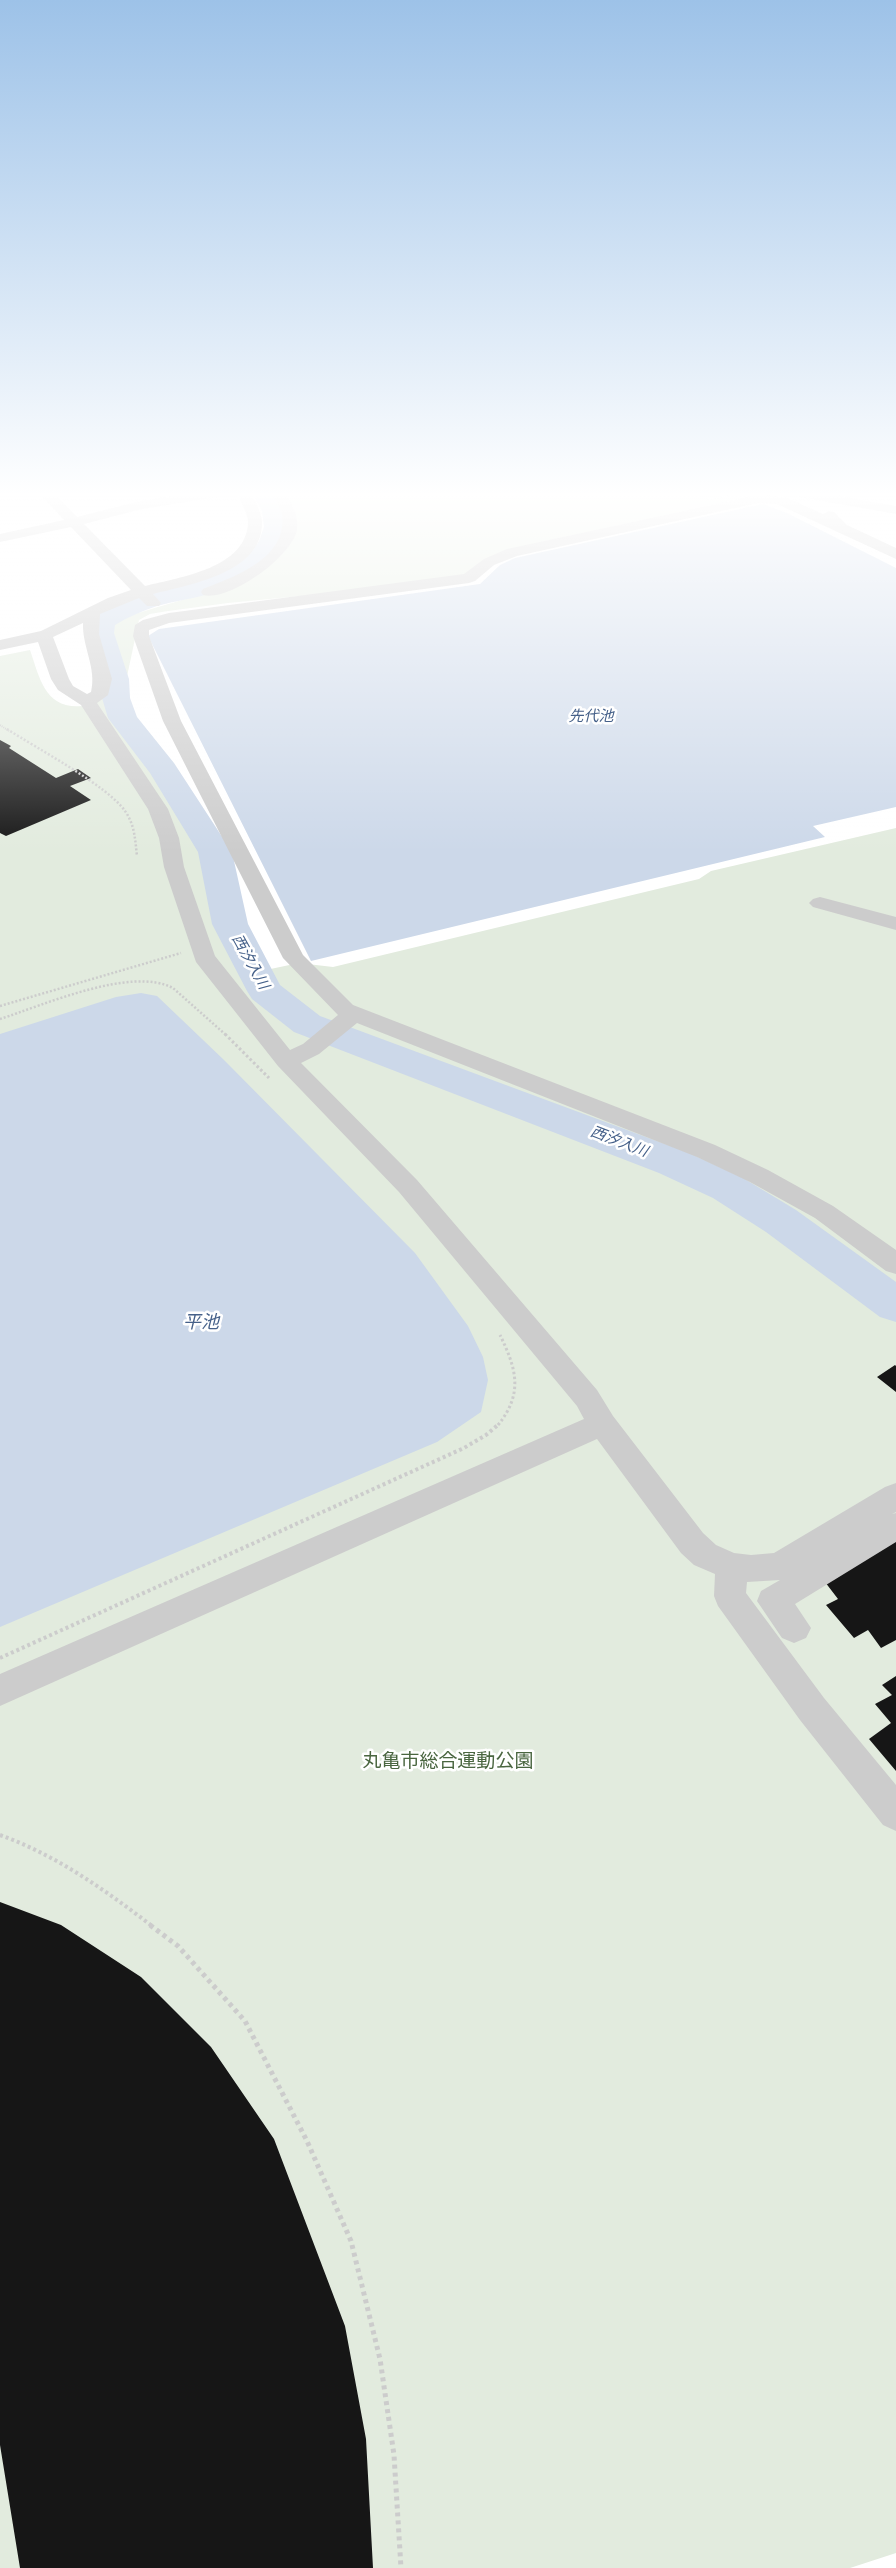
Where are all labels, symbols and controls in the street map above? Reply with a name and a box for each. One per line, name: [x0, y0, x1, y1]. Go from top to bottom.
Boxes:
water label: 先代池: [569, 708, 613, 726]
water label: 西汐入川: [228, 931, 272, 993]
water label: 西汐入川: [588, 1123, 650, 1161]
water label: 平池: [183, 1312, 219, 1334]
park label: 丸亀市総合運動公園: [363, 1751, 533, 1773]

